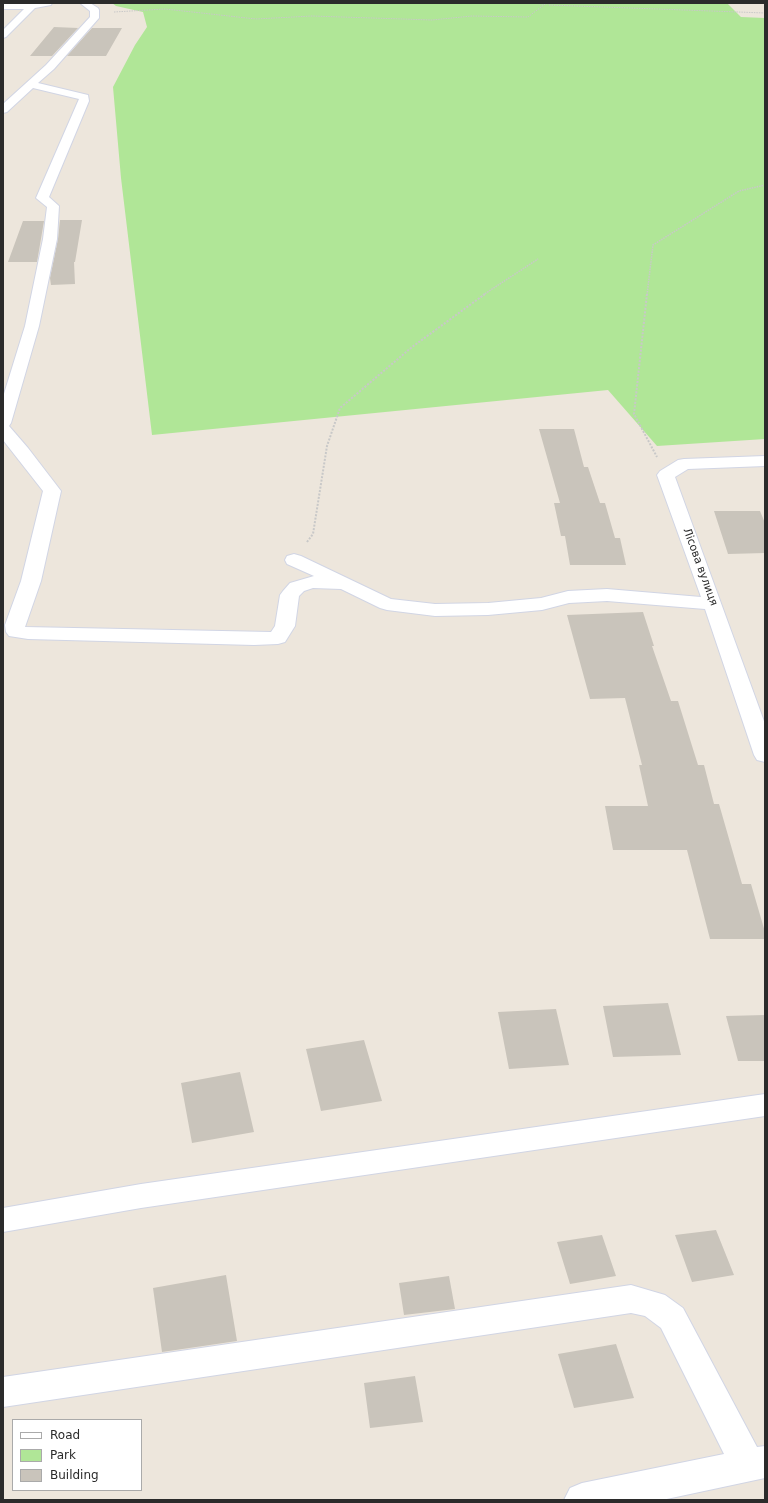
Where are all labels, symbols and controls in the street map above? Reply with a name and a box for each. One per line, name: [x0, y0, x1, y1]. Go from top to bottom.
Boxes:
street label: Лісова вулиця: [680, 526, 720, 608]
legend: [12, 1419, 142, 1491]
text: Road: [50, 1428, 80, 1442]
text: Park: [50, 1448, 76, 1462]
text: Building: [50, 1468, 99, 1482]

